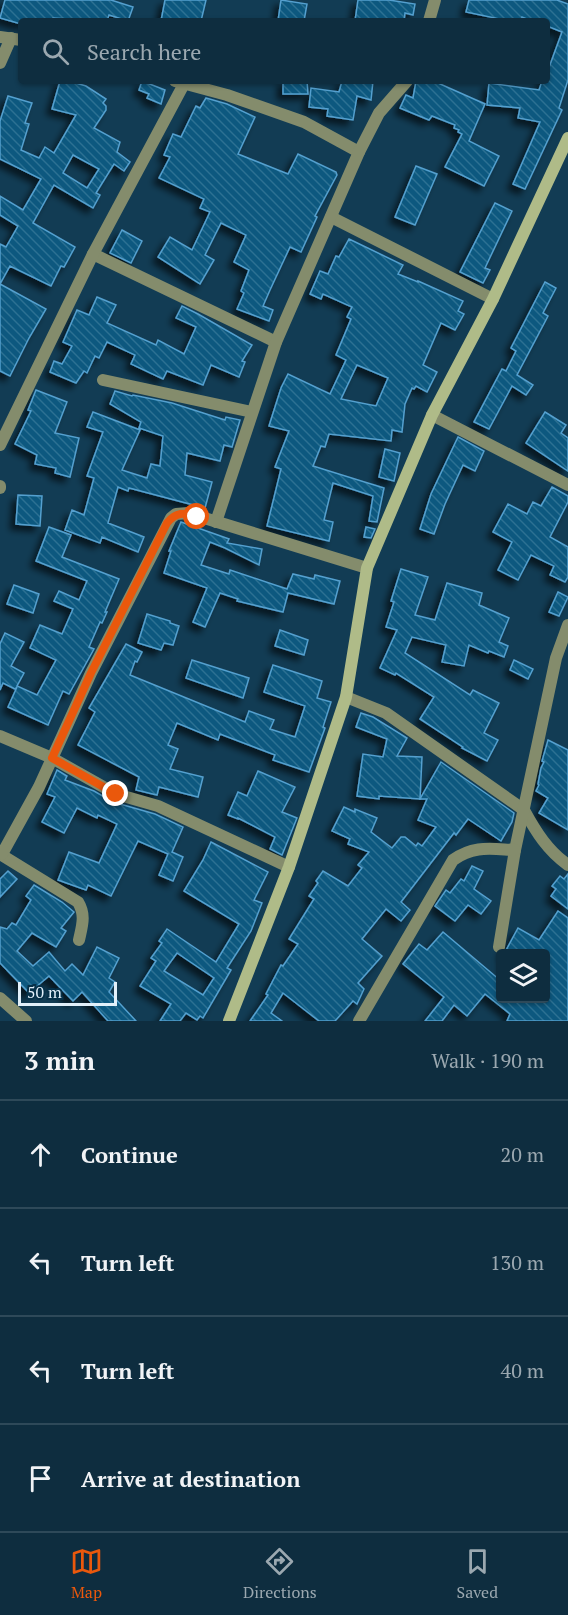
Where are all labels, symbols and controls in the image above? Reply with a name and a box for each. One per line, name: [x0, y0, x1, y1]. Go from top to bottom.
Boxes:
search box: [18, 18, 550, 84]
icon: search: [39, 35, 72, 68]
text: Search here: [87, 37, 201, 66]
route start: [183, 503, 209, 529]
route end: [102, 780, 128, 806]
map controls: [496, 949, 550, 1003]
button: layers: [496, 949, 550, 1003]
scale bar: [18, 979, 117, 1007]
text: 50 m: [27, 981, 62, 1003]
text: 3 min: [24, 1043, 95, 1077]
text: Walk · 190 m: [432, 1047, 544, 1074]
icon: ahead: [24, 1138, 57, 1171]
text: Continue: [81, 1140, 178, 1169]
text: 20 m: [501, 1141, 544, 1168]
icon: left: [24, 1246, 57, 1279]
text: Turn left: [81, 1248, 174, 1277]
text: 130 m: [490, 1249, 544, 1276]
icon: left: [24, 1354, 57, 1387]
text: Turn left: [81, 1356, 174, 1385]
text: 40 m: [501, 1357, 544, 1384]
icon: arrive: [24, 1462, 57, 1495]
text: Arrive at destination: [81, 1464, 300, 1493]
tab: Map: [70, 1545, 103, 1603]
tab: Directions: [243, 1545, 317, 1603]
tab: Saved: [457, 1545, 498, 1603]

